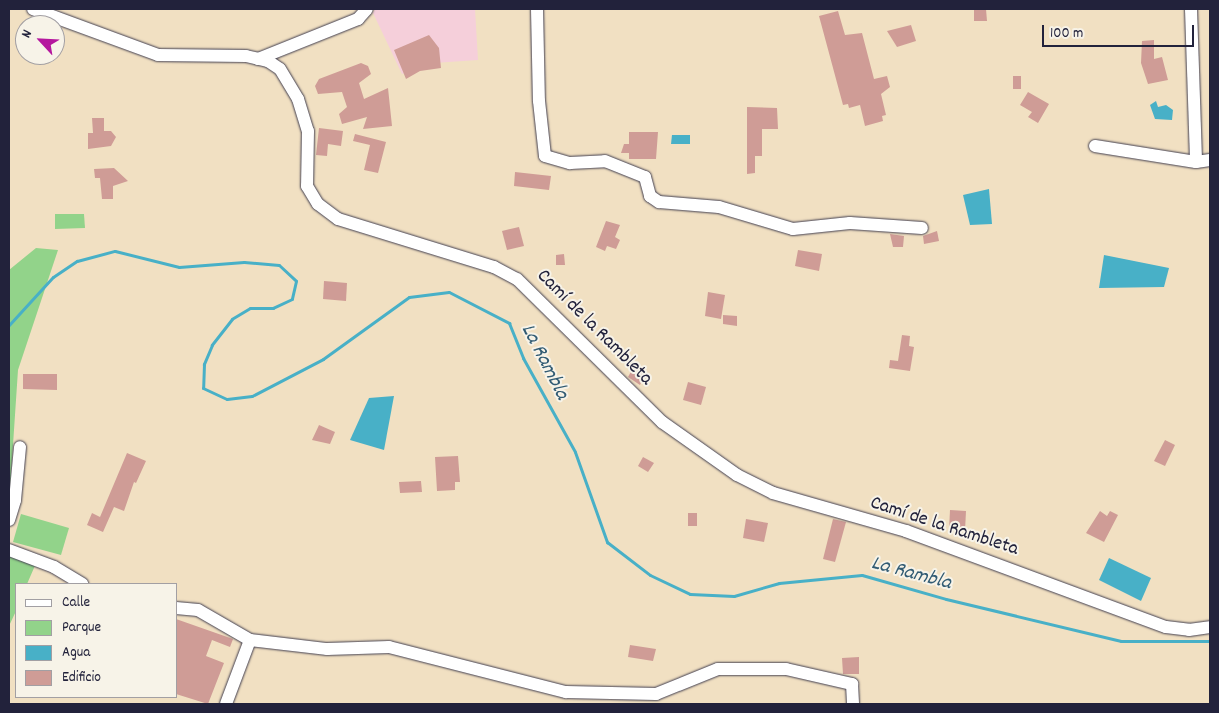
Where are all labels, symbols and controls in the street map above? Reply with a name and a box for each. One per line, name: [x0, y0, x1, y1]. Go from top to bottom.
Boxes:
north arrow: [15, 15, 65, 65]
scale bar: [1044, 15, 1196, 47]
text: 100 m: [1050, 23, 1083, 45]
text: N: [17, 27, 38, 41]
street label: Camí de la Rambleta: [531, 265, 657, 391]
water label: La Rambla: [514, 320, 574, 404]
street label: Camí de la Rambleta: [867, 492, 1021, 562]
water label: La Rambla: [868, 551, 954, 597]
legend: [15, 583, 178, 698]
text: Calle: [62, 592, 90, 614]
text: Parque: [62, 617, 101, 639]
text: Agua: [62, 642, 90, 664]
text: Edificio: [62, 667, 101, 689]

